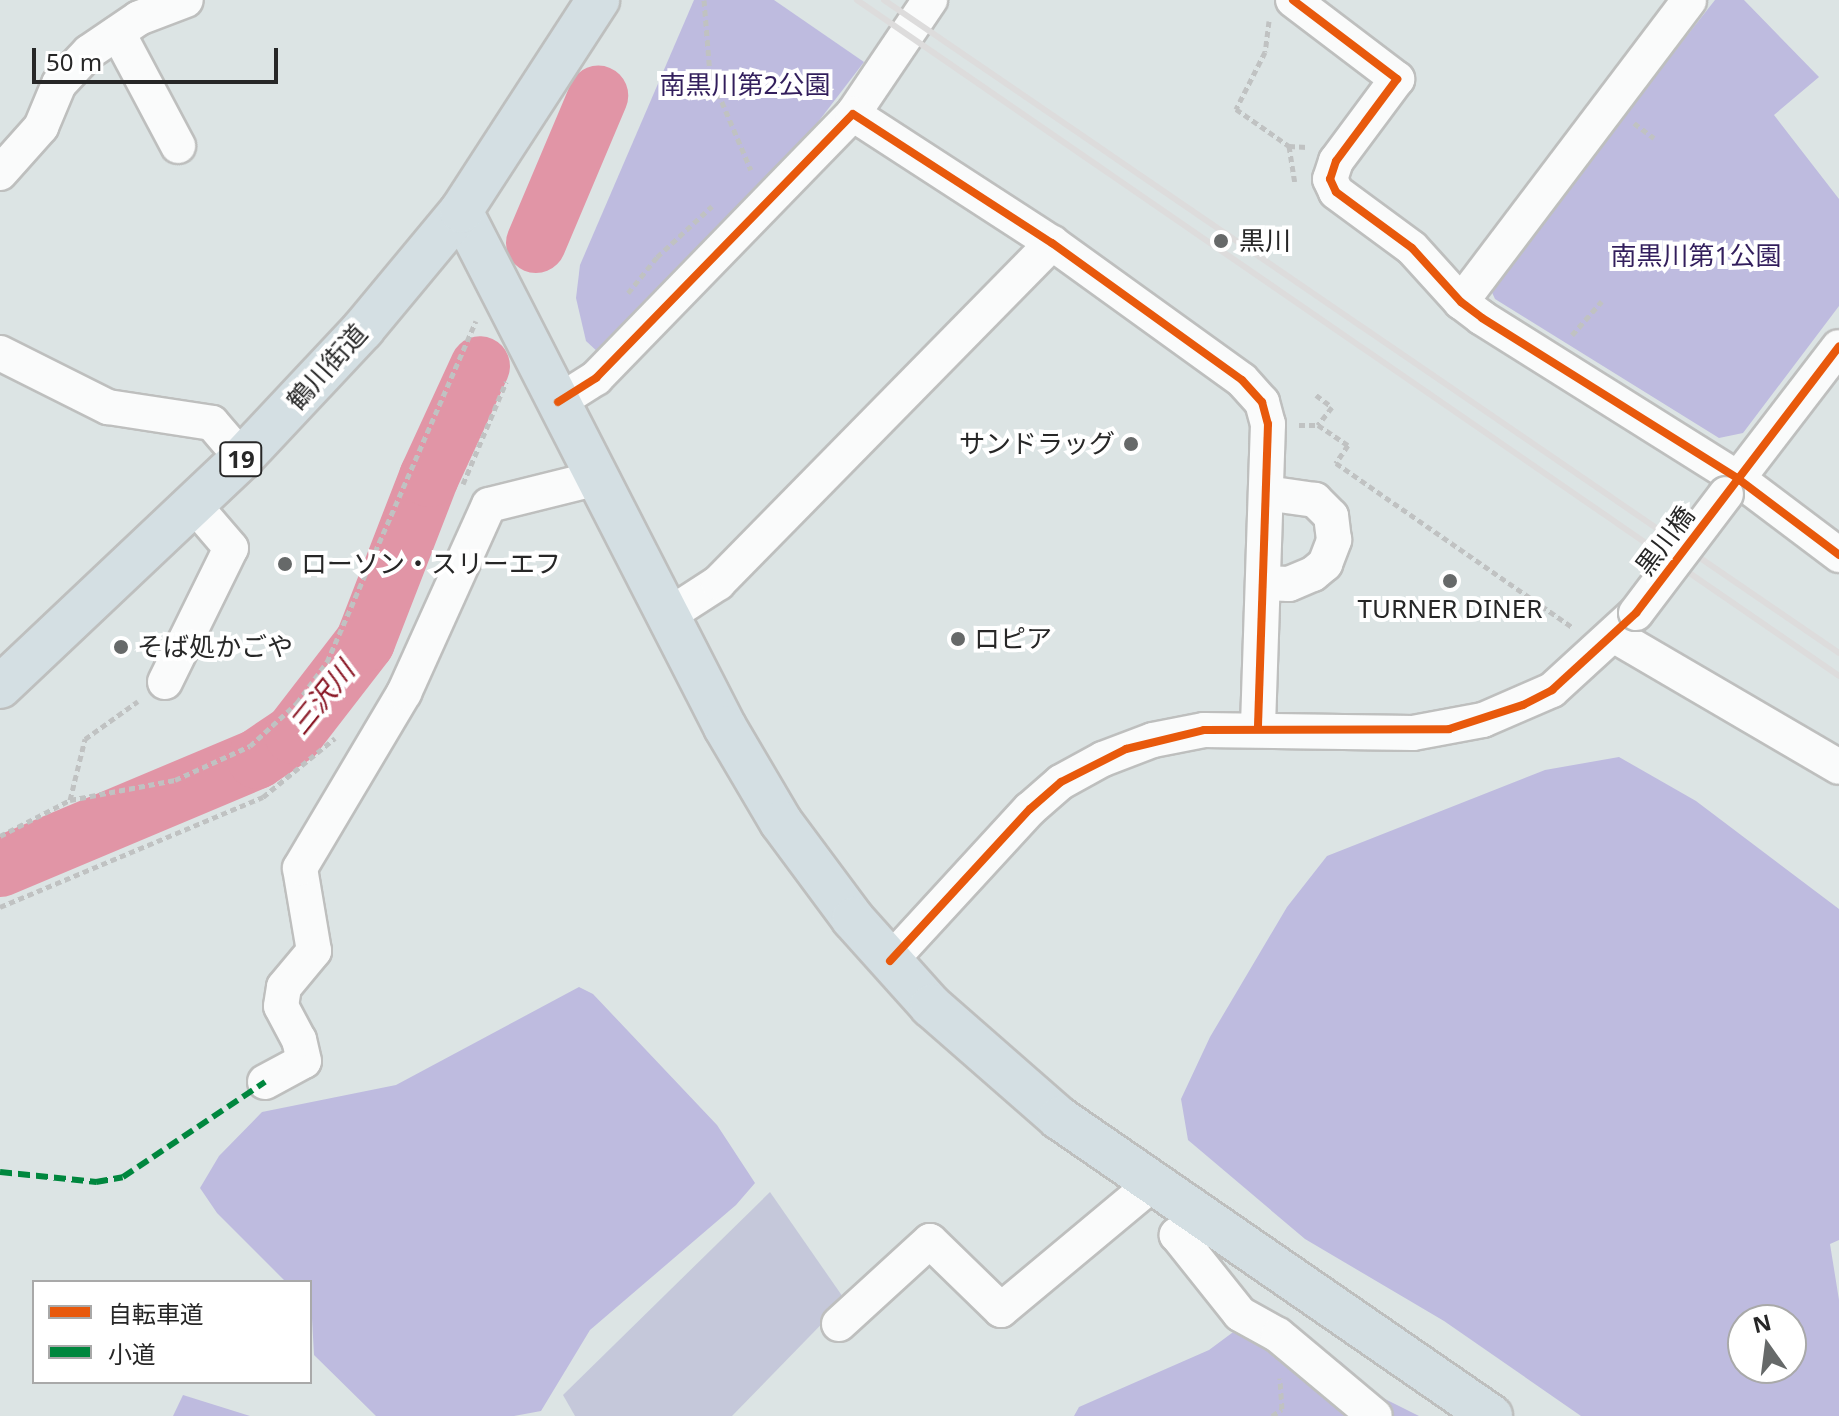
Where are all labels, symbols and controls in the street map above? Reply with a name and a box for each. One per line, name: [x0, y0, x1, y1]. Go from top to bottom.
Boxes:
scale bar: [36, 32, 282, 82]
text: 50 m: [46, 45, 102, 78]
park label: 南黒川第2公園: [660, 69, 830, 101]
place label: 黒川: [1239, 225, 1291, 257]
marker: 黒川: [1210, 230, 1232, 252]
park label: 南黒川第1公園: [1611, 240, 1781, 272]
street label: 鶴川街道: [281, 318, 373, 416]
place label: サンドラッグ: [959, 428, 1115, 460]
marker: サンドラッグ: [1122, 435, 1140, 453]
road number: 19: [219, 439, 263, 479]
street label: 黒川橋: [1629, 500, 1701, 582]
place label: ローソン・スリーエフ: [301, 548, 561, 580]
marker: ローソン・スリーエフ: [276, 555, 294, 573]
marker: TURNER DINER: [1441, 572, 1459, 590]
place label: TURNER DINER: [1358, 593, 1542, 625]
place label: ロピア: [974, 623, 1052, 655]
marker: ロピア: [949, 630, 967, 648]
place label: そば処かごや: [137, 631, 293, 663]
marker: そば処かごや: [112, 638, 130, 656]
water label: 三沢川: [282, 654, 360, 740]
legend: [32, 1280, 312, 1384]
text: 自転車道: [108, 1297, 204, 1330]
north arrow: [1727, 1304, 1807, 1384]
text: N: [1749, 1306, 1774, 1339]
text: 小道: [108, 1337, 156, 1370]

